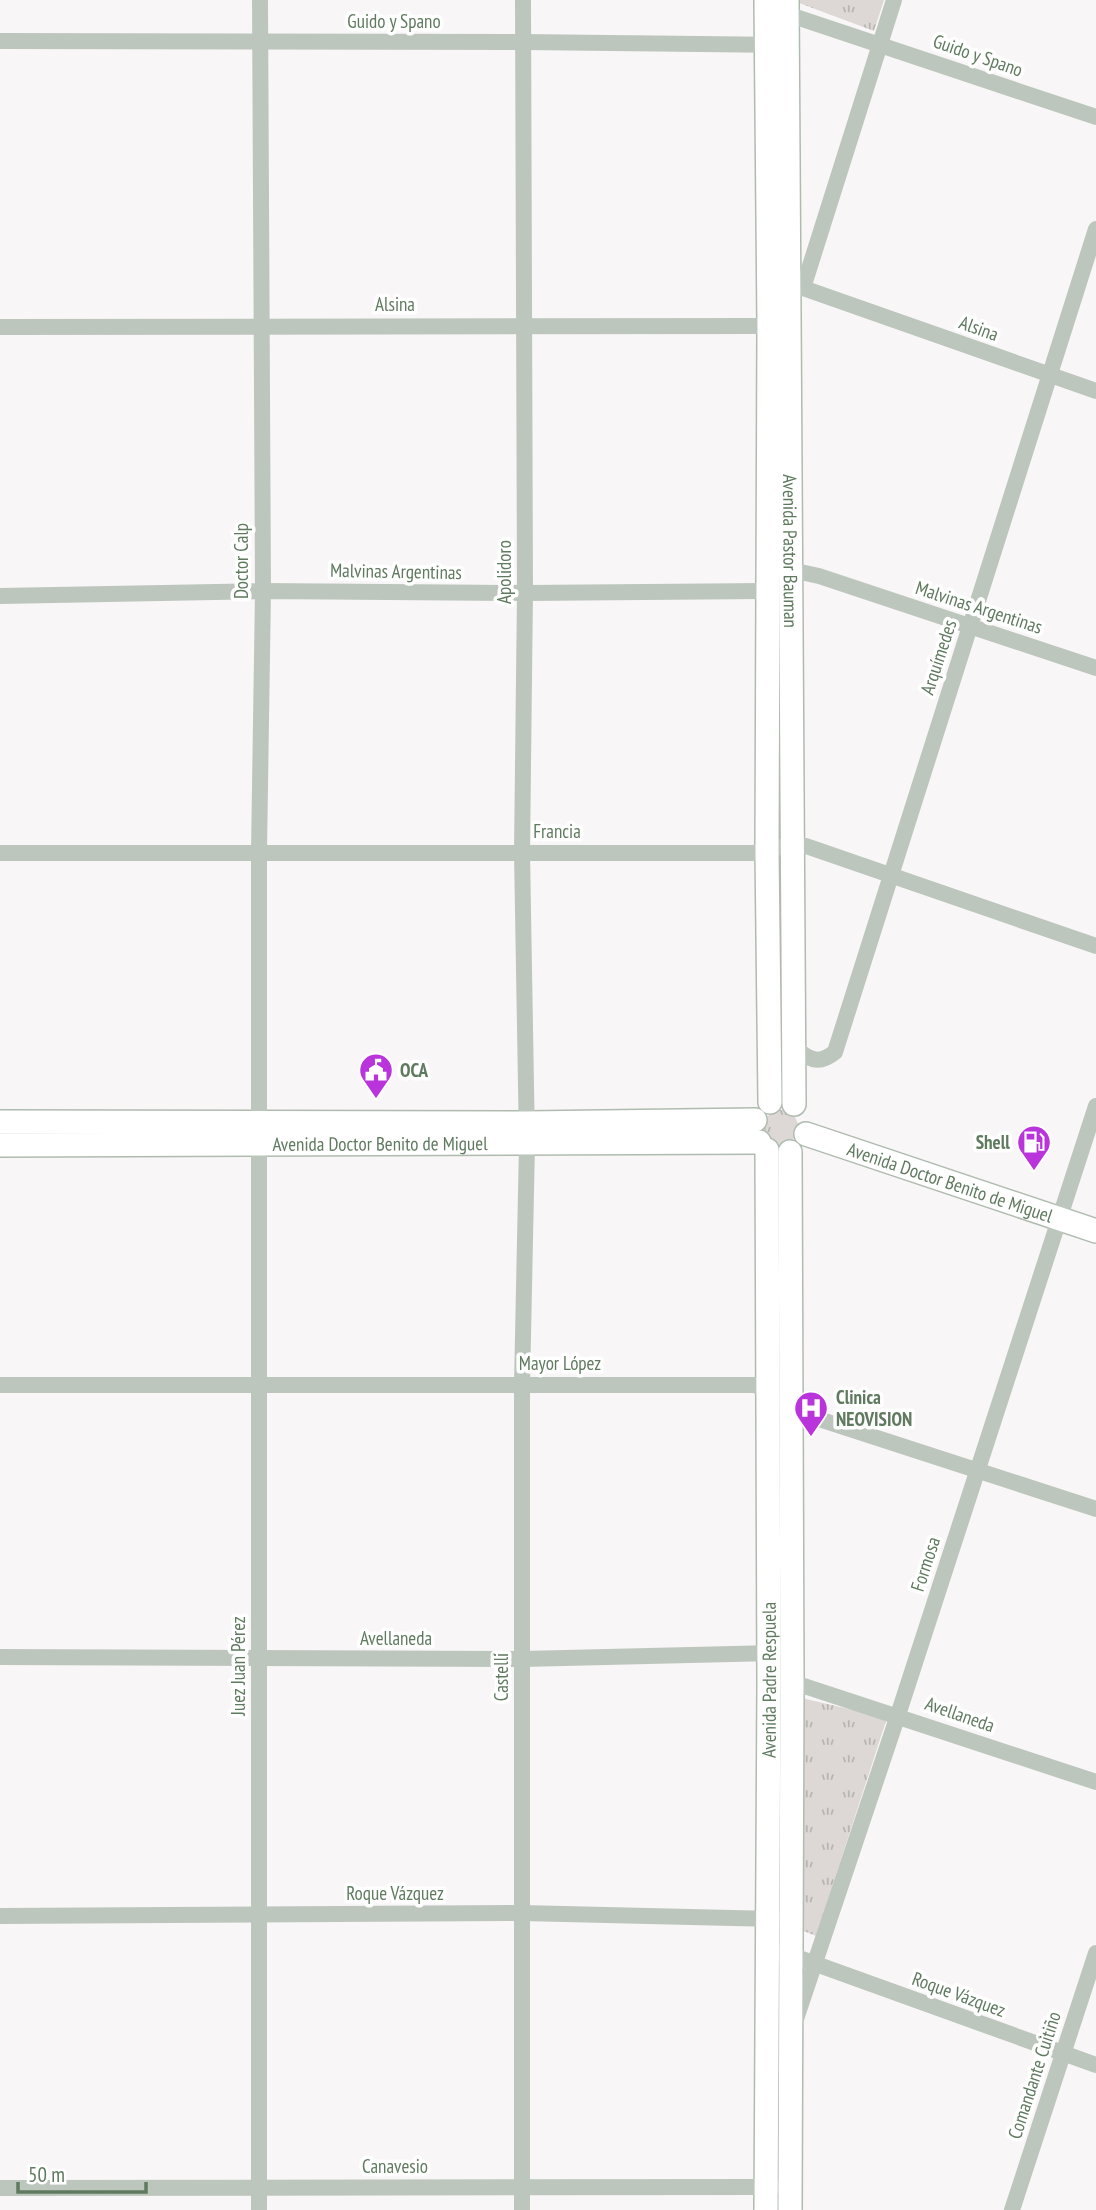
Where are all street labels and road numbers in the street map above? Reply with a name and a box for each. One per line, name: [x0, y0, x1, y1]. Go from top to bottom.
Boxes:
street label: Guido y Spano: [347, 9, 441, 33]
street label: Guido y Spano: [930, 28, 1026, 82]
street label: Alsina: [375, 292, 415, 316]
street label: Alsina: [956, 310, 1002, 346]
street label: Avenida Pastor Bauman: [778, 474, 803, 628]
street label: Doctor Calp: [229, 523, 253, 599]
street label: Apolidoro: [492, 540, 516, 604]
street label: Malvinas Argentinas: [330, 558, 462, 584]
street label: Malvinas Argentinas: [913, 575, 1045, 639]
street label: Arquímedes: [915, 616, 961, 698]
street label: Francia: [533, 819, 581, 843]
street label: Avenida Doctor Benito de Miguel: [272, 1131, 488, 1156]
street label: Avenida Doctor Benito de Miguel: [844, 1137, 1057, 1228]
street label: Mayor López: [519, 1351, 601, 1375]
street label: Formosa: [905, 1534, 945, 1594]
street label: Avenida Padre Respuela: [757, 1602, 781, 1758]
street label: Juez Juan Pérez: [226, 1616, 250, 1717]
street label: Avellaneda: [360, 1626, 432, 1650]
street label: Castelli: [489, 1653, 513, 1701]
street label: Avellaneda: [922, 1691, 998, 1737]
street label: Roque Vázquez: [346, 1881, 444, 1905]
street label: Roque Vázquez: [909, 1966, 1009, 2022]
street label: Comandante Cuitiño: [1002, 2008, 1066, 2142]
street label: Canavesio: [362, 2154, 428, 2178]

